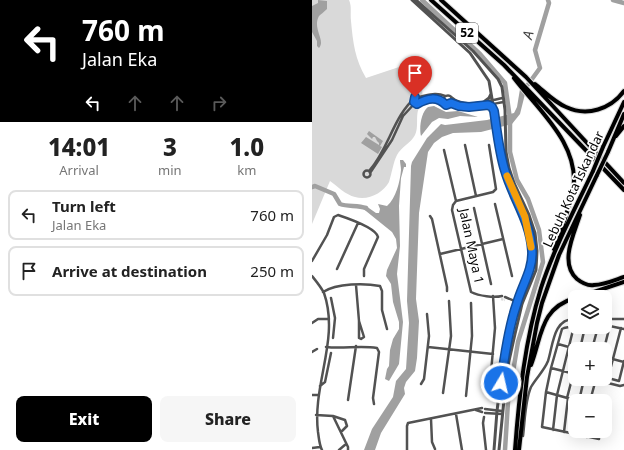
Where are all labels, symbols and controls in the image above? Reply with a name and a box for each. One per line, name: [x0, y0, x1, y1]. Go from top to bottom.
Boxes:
text: 760 m: [82, 11, 165, 49]
icon: left: [16, 16, 68, 68]
road number: 52: [456, 23, 478, 43]
water label: A: [517, 28, 538, 42]
text: Jalan Eka: [82, 47, 157, 71]
pin: [398, 56, 432, 97]
icon: arrive: [404, 62, 426, 84]
icon: left: [82, 92, 104, 114]
icon: ahead: [124, 92, 146, 114]
icon: ahead: [166, 92, 188, 114]
icon: right: [208, 92, 230, 114]
street label: Lebuh Kota Iskandar: [538, 127, 608, 250]
text: 14:01: [48, 130, 110, 163]
text: 3: [163, 130, 177, 163]
text: 1.0: [230, 130, 264, 163]
text: Arrival: [59, 161, 99, 179]
text: min: [158, 161, 182, 179]
text: km: [237, 161, 256, 179]
text: Turn left: [52, 196, 116, 216]
icon: left: [18, 204, 40, 226]
text: 760 m: [250, 205, 294, 225]
street label: Jalan Maya 1: [455, 205, 489, 285]
text: Jalan Eka: [52, 216, 106, 234]
icon: arrive: [18, 260, 40, 282]
text: Arrive at destination: [52, 261, 207, 281]
text: 250 m: [250, 261, 294, 281]
map controls: [568, 290, 612, 438]
button: layers: [568, 290, 612, 334]
button: +: [568, 342, 612, 386]
position arrow: [480, 362, 522, 404]
button: −: [568, 394, 612, 438]
button: Exit: [16, 396, 152, 442]
button: Share: [160, 396, 296, 442]

